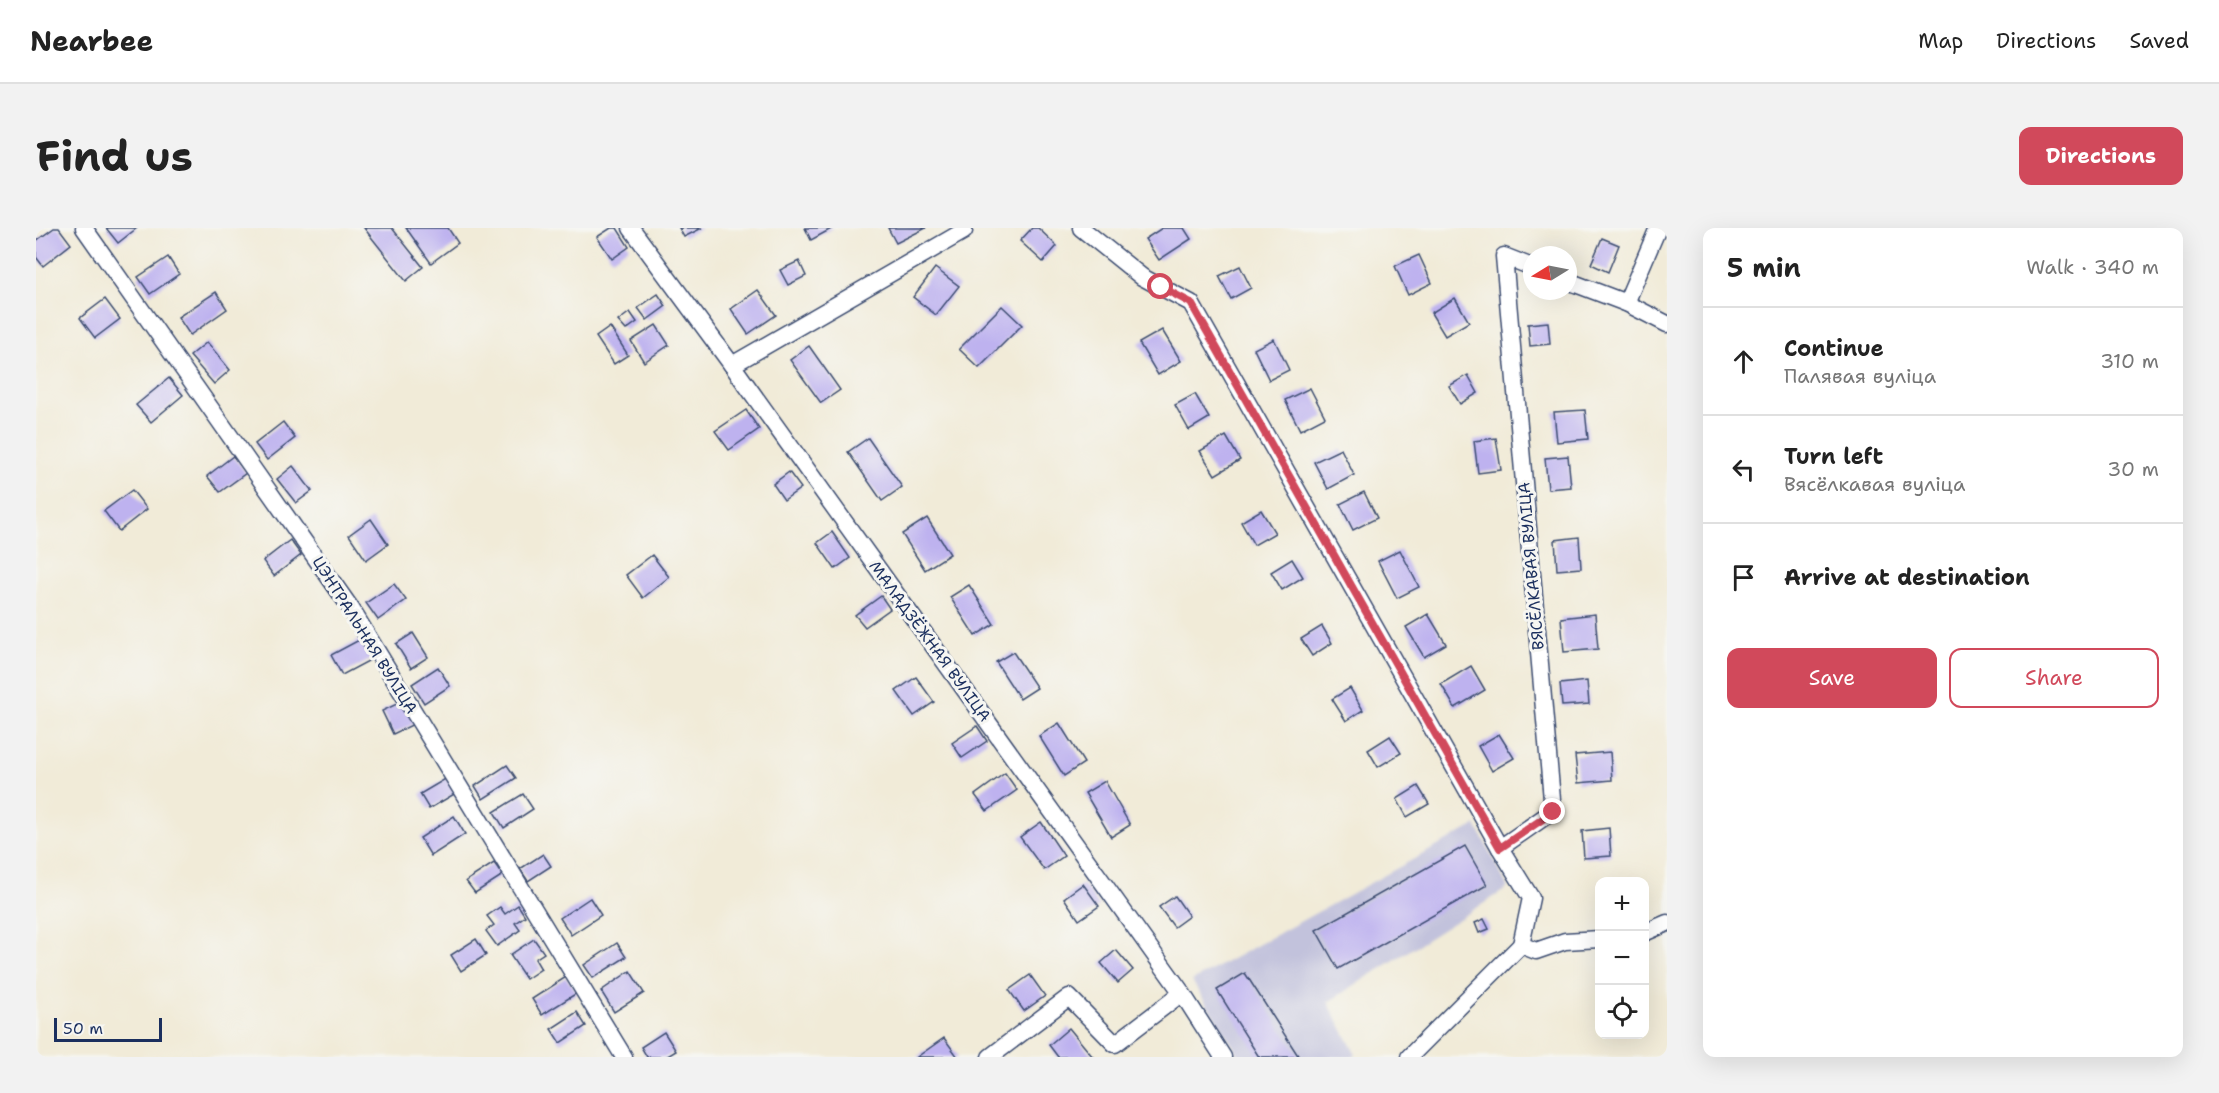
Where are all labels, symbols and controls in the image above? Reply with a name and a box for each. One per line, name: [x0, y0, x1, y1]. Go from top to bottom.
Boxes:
text: Nearbee: [30, 22, 153, 60]
text: Map: [1918, 27, 1963, 55]
text: Directions: [1996, 27, 2096, 55]
text: Saved: [2129, 27, 2189, 55]
button: Directions: [2019, 127, 2183, 185]
text: Find us: [36, 128, 193, 184]
north arrow: [1523, 246, 1577, 300]
text: 5 min: [1727, 250, 1801, 285]
text: Walk · 340 m: [2026, 254, 2159, 280]
route start: [1147, 273, 1173, 299]
text: Continue: [1784, 334, 1884, 363]
icon: ahead: [1727, 345, 1760, 378]
text: 310 m: [2100, 348, 2159, 374]
text: Палявая вуліца: [1784, 363, 1936, 389]
text: Turn left: [1784, 442, 1883, 471]
icon: left: [1727, 453, 1760, 486]
text: 30 m: [2107, 456, 2159, 482]
text: Вясёлкавая вуліца: [1784, 471, 1965, 497]
street label: ВЯСЁЛКАВАЯ ВУЛІЦА: [1513, 481, 1549, 651]
street label: ЦЭНТРАЛЬНАЯ ВУЛІЦА: [308, 552, 422, 718]
street label: МАЛАДЗЁЖНАЯ ВУЛІЦА: [864, 556, 996, 726]
icon: arrive: [1727, 561, 1760, 594]
text: Arrive at destination: [1784, 563, 2030, 592]
button: Save: [1727, 648, 1937, 708]
button: Share: [1949, 648, 2159, 708]
route end: [1539, 798, 1565, 824]
map controls: [1595, 877, 1649, 1039]
button: +: [1595, 877, 1649, 931]
button: −: [1595, 931, 1649, 985]
button: locate: [1595, 985, 1649, 1039]
scale bar: [54, 1015, 162, 1042]
text: 50 m: [63, 1018, 103, 1039]

